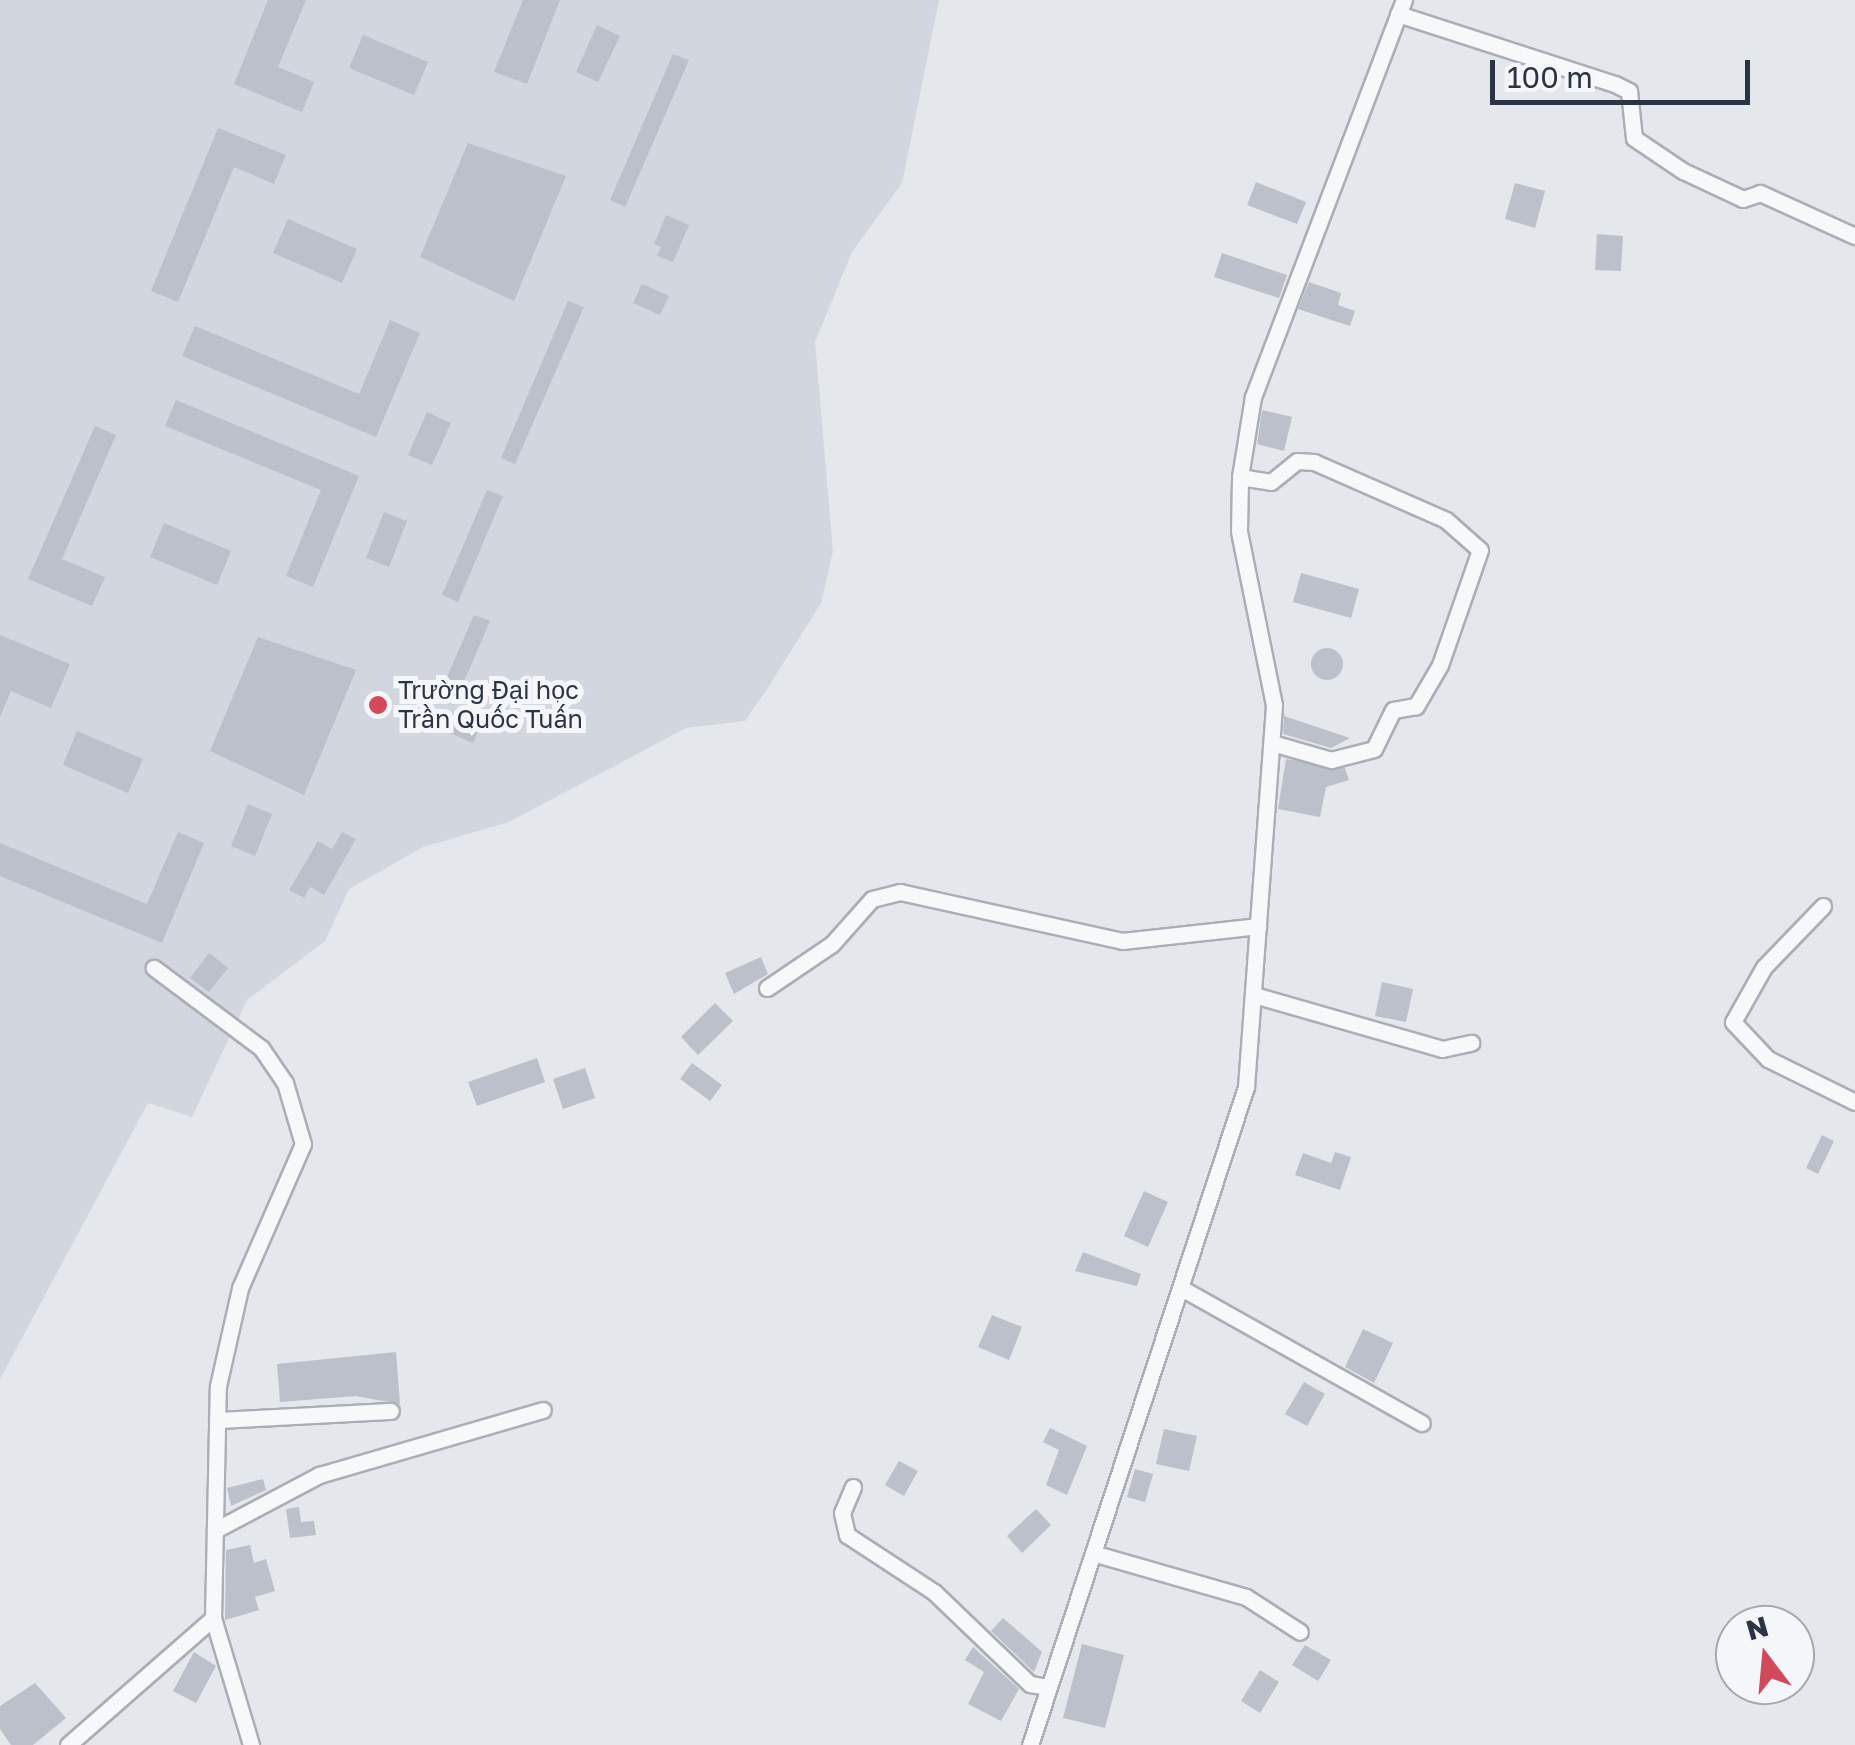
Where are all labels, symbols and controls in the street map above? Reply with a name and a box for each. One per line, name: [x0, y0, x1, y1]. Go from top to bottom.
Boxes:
scale bar: [1495, 40, 1755, 102]
text: 100 m: [1507, 59, 1593, 95]
place label: Trường Đại học Trần Quốc Tuấn: [398, 676, 583, 735]
marker: Trường Đại học Trần Quốc Tuấn: [367, 694, 389, 716]
north arrow: [1715, 1605, 1815, 1705]
text: N: [1742, 1609, 1772, 1646]

